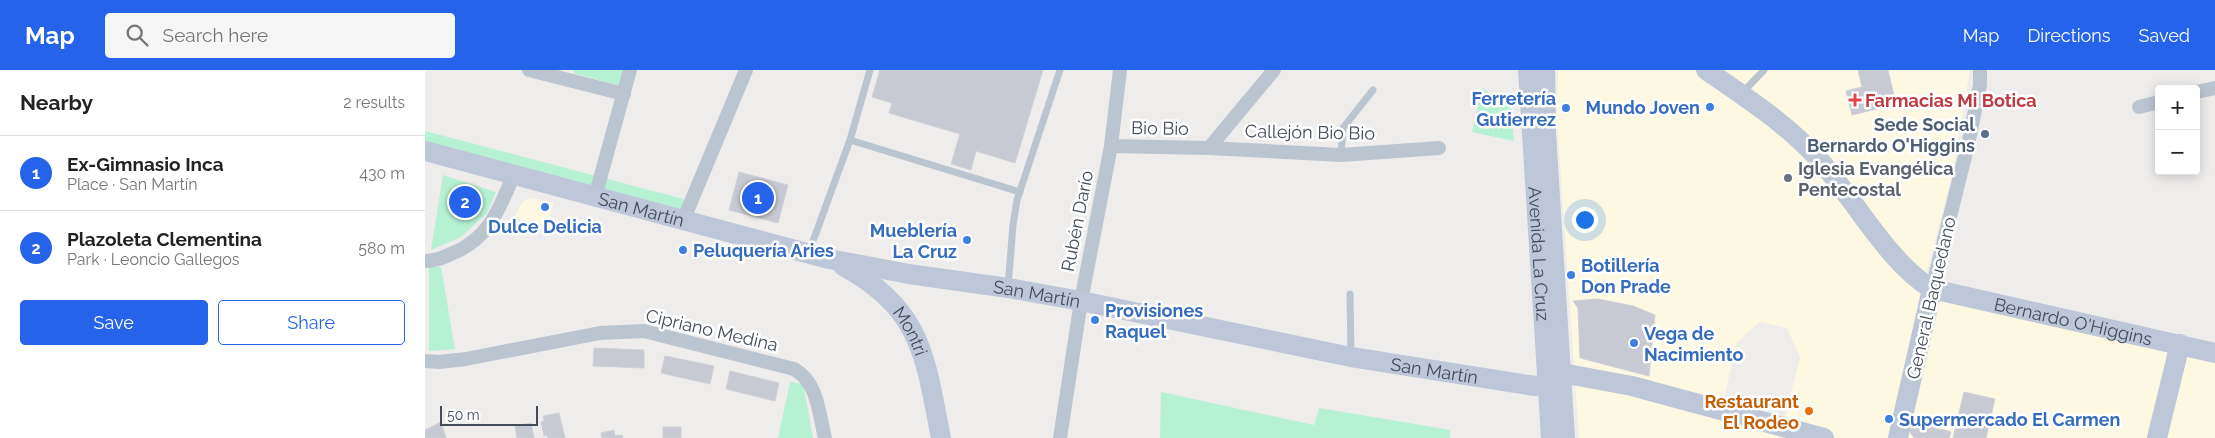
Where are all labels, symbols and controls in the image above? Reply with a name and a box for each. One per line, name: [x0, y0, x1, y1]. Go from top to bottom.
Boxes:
search box: [105, 13, 455, 58]
text: Map: [25, 21, 75, 50]
icon: search: [123, 21, 151, 49]
text: Search here: [163, 24, 268, 46]
text: Map: [1963, 25, 1999, 46]
text: Directions: [2027, 25, 2111, 46]
text: Saved: [2139, 25, 2190, 46]
map controls: [2155, 85, 2200, 175]
button: +: [2155, 85, 2200, 130]
place label: Ferretería Gutierrez: [1471, 88, 1556, 130]
text: Nearby: [20, 90, 93, 115]
place label: Farmacias Mi Botica: [1865, 90, 2037, 111]
text: 2 results: [343, 93, 405, 112]
marker: Farmacias Mi Botica: [1849, 94, 1861, 106]
place label: Mundo Joven: [1586, 97, 1700, 118]
marker: Mundo Joven: [1704, 101, 1716, 113]
marker: Ferretería Gutierrez: [1560, 102, 1572, 114]
place label: Sede Social Bernardo O'Higgins: [1807, 114, 1975, 156]
street label: Bio Bio: [1131, 117, 1189, 139]
street label: Callejón Bio Bio: [1245, 120, 1376, 144]
marker: Sede Social Bernardo O'Higgins: [1979, 128, 1991, 140]
button: −: [2155, 130, 2200, 175]
text: Ex-Gimnasio Inca: [67, 153, 224, 175]
place label: Iglesia Evangélica Pentecostal: [1798, 158, 1954, 200]
text: 1: [32, 164, 40, 183]
text: 430 m: [359, 164, 405, 183]
street label: Rubén Darío: [1057, 168, 1097, 273]
marker: Iglesia Evangélica Pentecostal: [1782, 172, 1794, 184]
text: Place · San Martín: [67, 175, 198, 194]
pin: 1: [742, 179, 774, 217]
pin: 2: [449, 183, 481, 221]
street label: Avenida La Cruz: [1525, 186, 1554, 322]
street label: San Martín: [596, 187, 687, 230]
marker: Dulce Delicia: [539, 201, 551, 213]
your location: [1572, 207, 1598, 233]
street label: General Baquedano: [1902, 215, 1960, 381]
place label: Dulce Delicia: [488, 216, 602, 237]
place label: Mueblería La Cruz: [870, 220, 957, 262]
text: Plazoleta Clementina: [67, 228, 262, 250]
marker: Mueblería La Cruz: [961, 234, 973, 246]
text: 2: [31, 239, 41, 258]
text: 580 m: [358, 239, 405, 258]
place label: Peluquería Aries: [693, 240, 834, 261]
marker: Peluquería Aries: [677, 244, 689, 256]
text: Park · Leoncio Gallegos: [67, 250, 240, 269]
place label: Botillería Don Prade: [1581, 255, 1671, 297]
marker: Botillería Don Prade: [1565, 269, 1577, 281]
street label: San Martín: [992, 276, 1082, 311]
street label: Bernardo O'Higgins: [1992, 293, 2155, 349]
button: Save: [20, 300, 208, 345]
button: Share: [218, 300, 405, 345]
place label: Provisiones Raquel: [1105, 300, 1203, 342]
street label: Montri: [889, 302, 932, 358]
street label: Cipriano Medina: [644, 305, 780, 355]
marker: Provisiones Raquel: [1089, 314, 1101, 326]
place label: Vega de Nacimiento: [1644, 323, 1743, 365]
marker: Vega de Nacimiento: [1628, 337, 1640, 349]
street label: San Martín: [1389, 353, 1480, 387]
place label: Restaurant El Rodeo: [1704, 391, 1799, 433]
scale bar: [440, 403, 537, 426]
marker: Restaurant El Rodeo: [1803, 405, 1815, 417]
text: 50 m: [447, 407, 480, 423]
place label: Supermercado El Carmen: [1899, 409, 2120, 430]
marker: Supermercado El Carmen: [1883, 413, 1895, 425]

